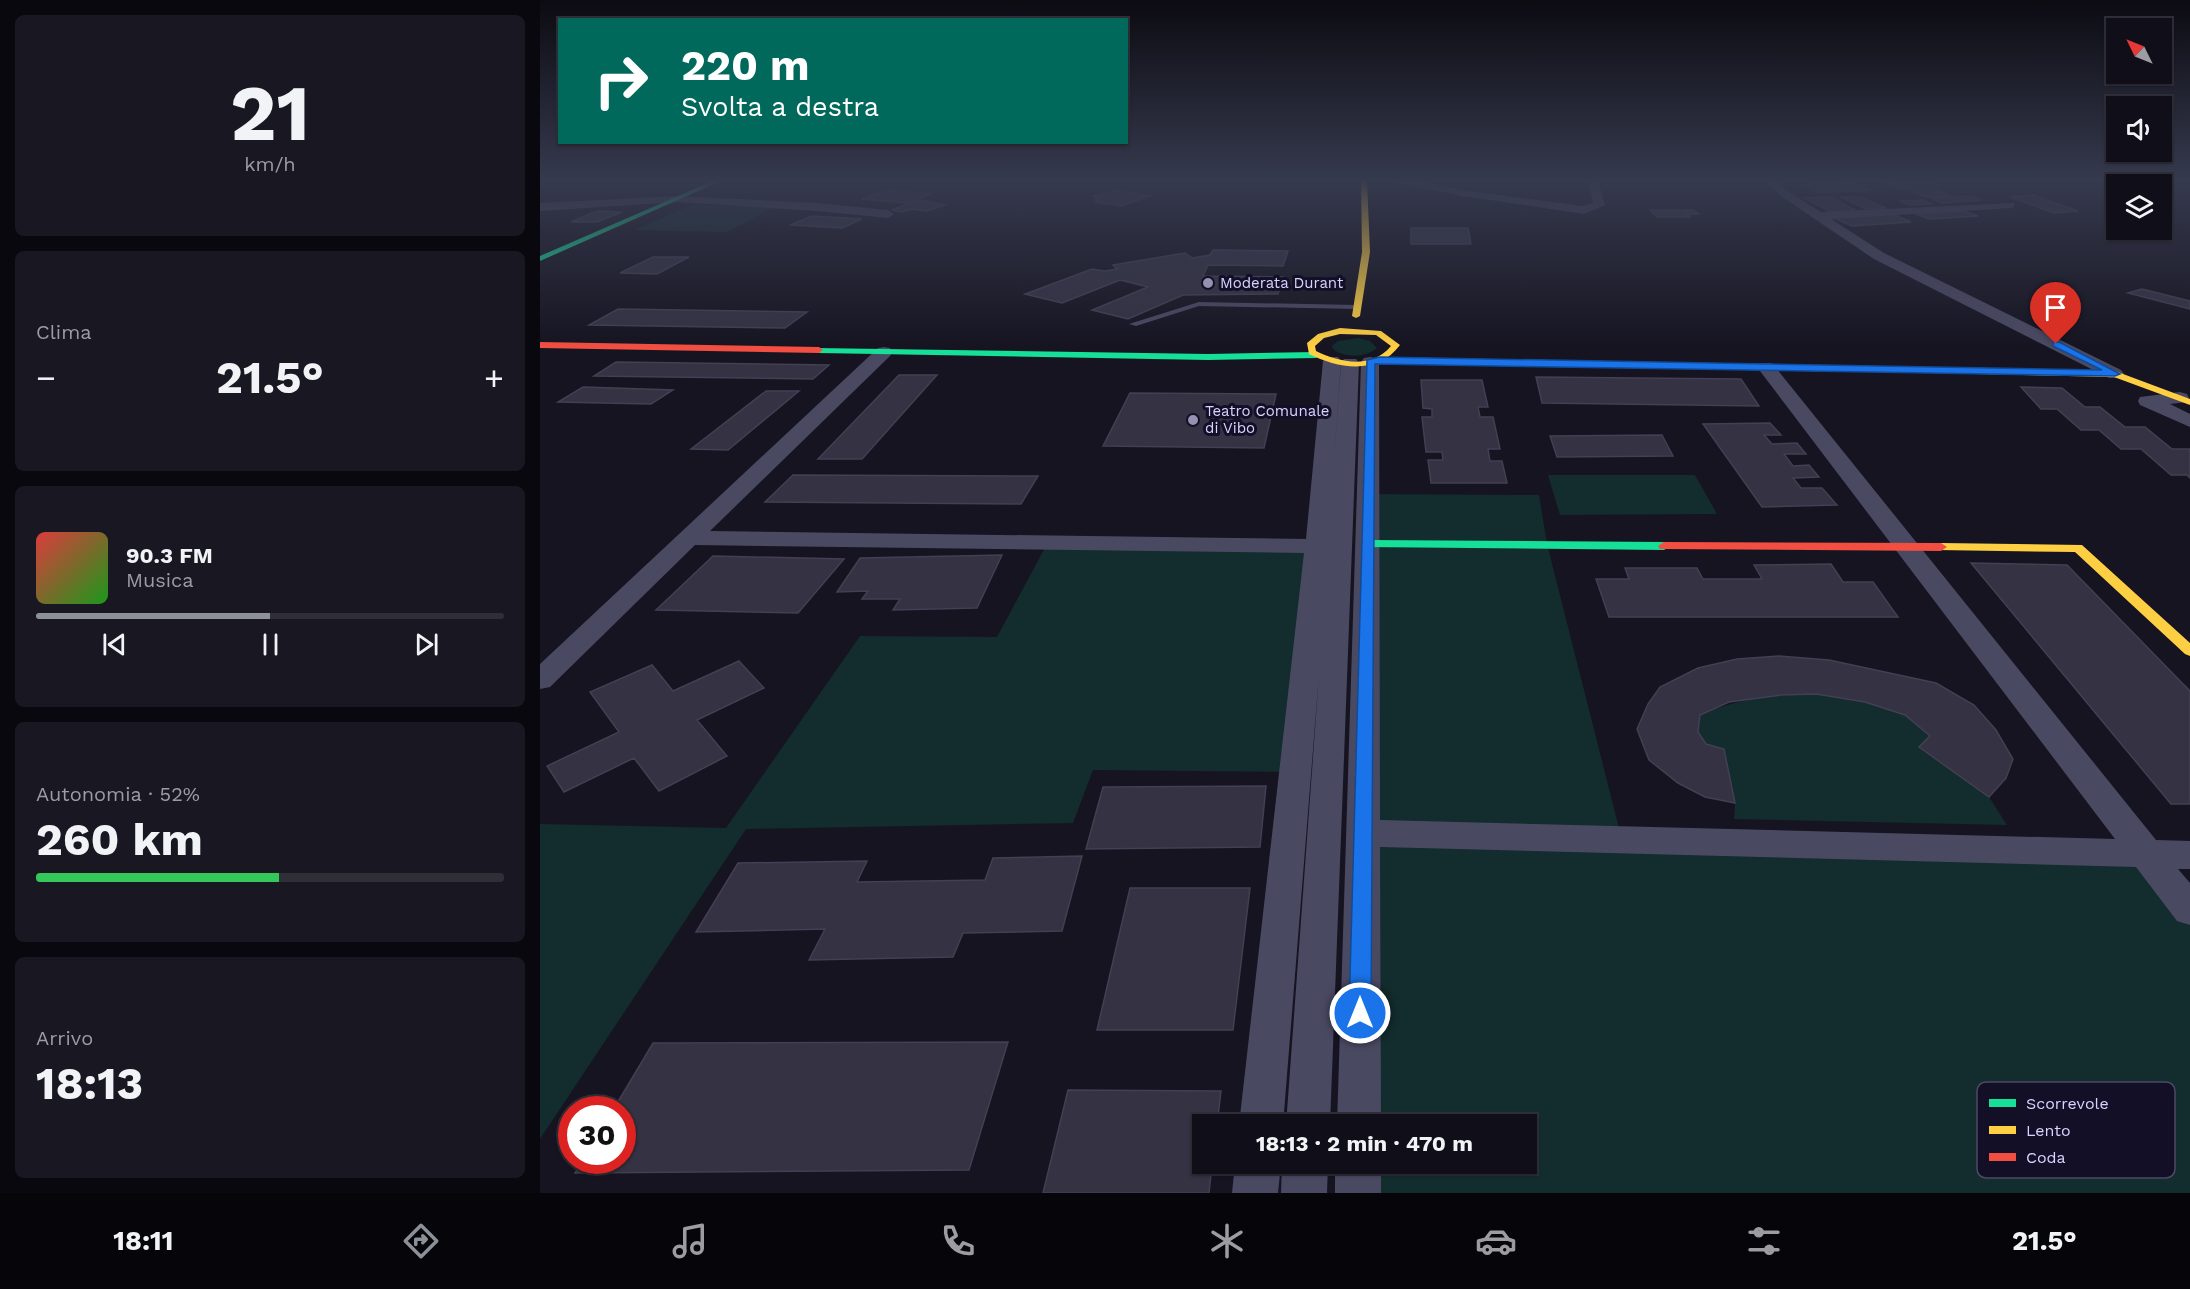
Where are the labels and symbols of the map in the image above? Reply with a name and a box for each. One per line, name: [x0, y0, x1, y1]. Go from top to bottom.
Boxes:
north arrow: [2106, 18, 2172, 84]
place label: Moderata Durant: [1220, 274, 1344, 292]
marker: Moderata Durant: [1201, 276, 1215, 290]
pin: [2030, 282, 2081, 344]
place label: Teatro Comunale di Vibo: [1205, 402, 1329, 437]
marker: Teatro Comunale di Vibo: [1186, 413, 1200, 427]
position arrow: [1328, 981, 1392, 1045]
legend: [1977, 1082, 2175, 1178]
text: Scorrevole: [2026, 1094, 2109, 1113]
speed limit sign: 30: [558, 1096, 636, 1174]
text: Lento: [2026, 1121, 2071, 1140]
text: Coda: [2026, 1148, 2066, 1167]

